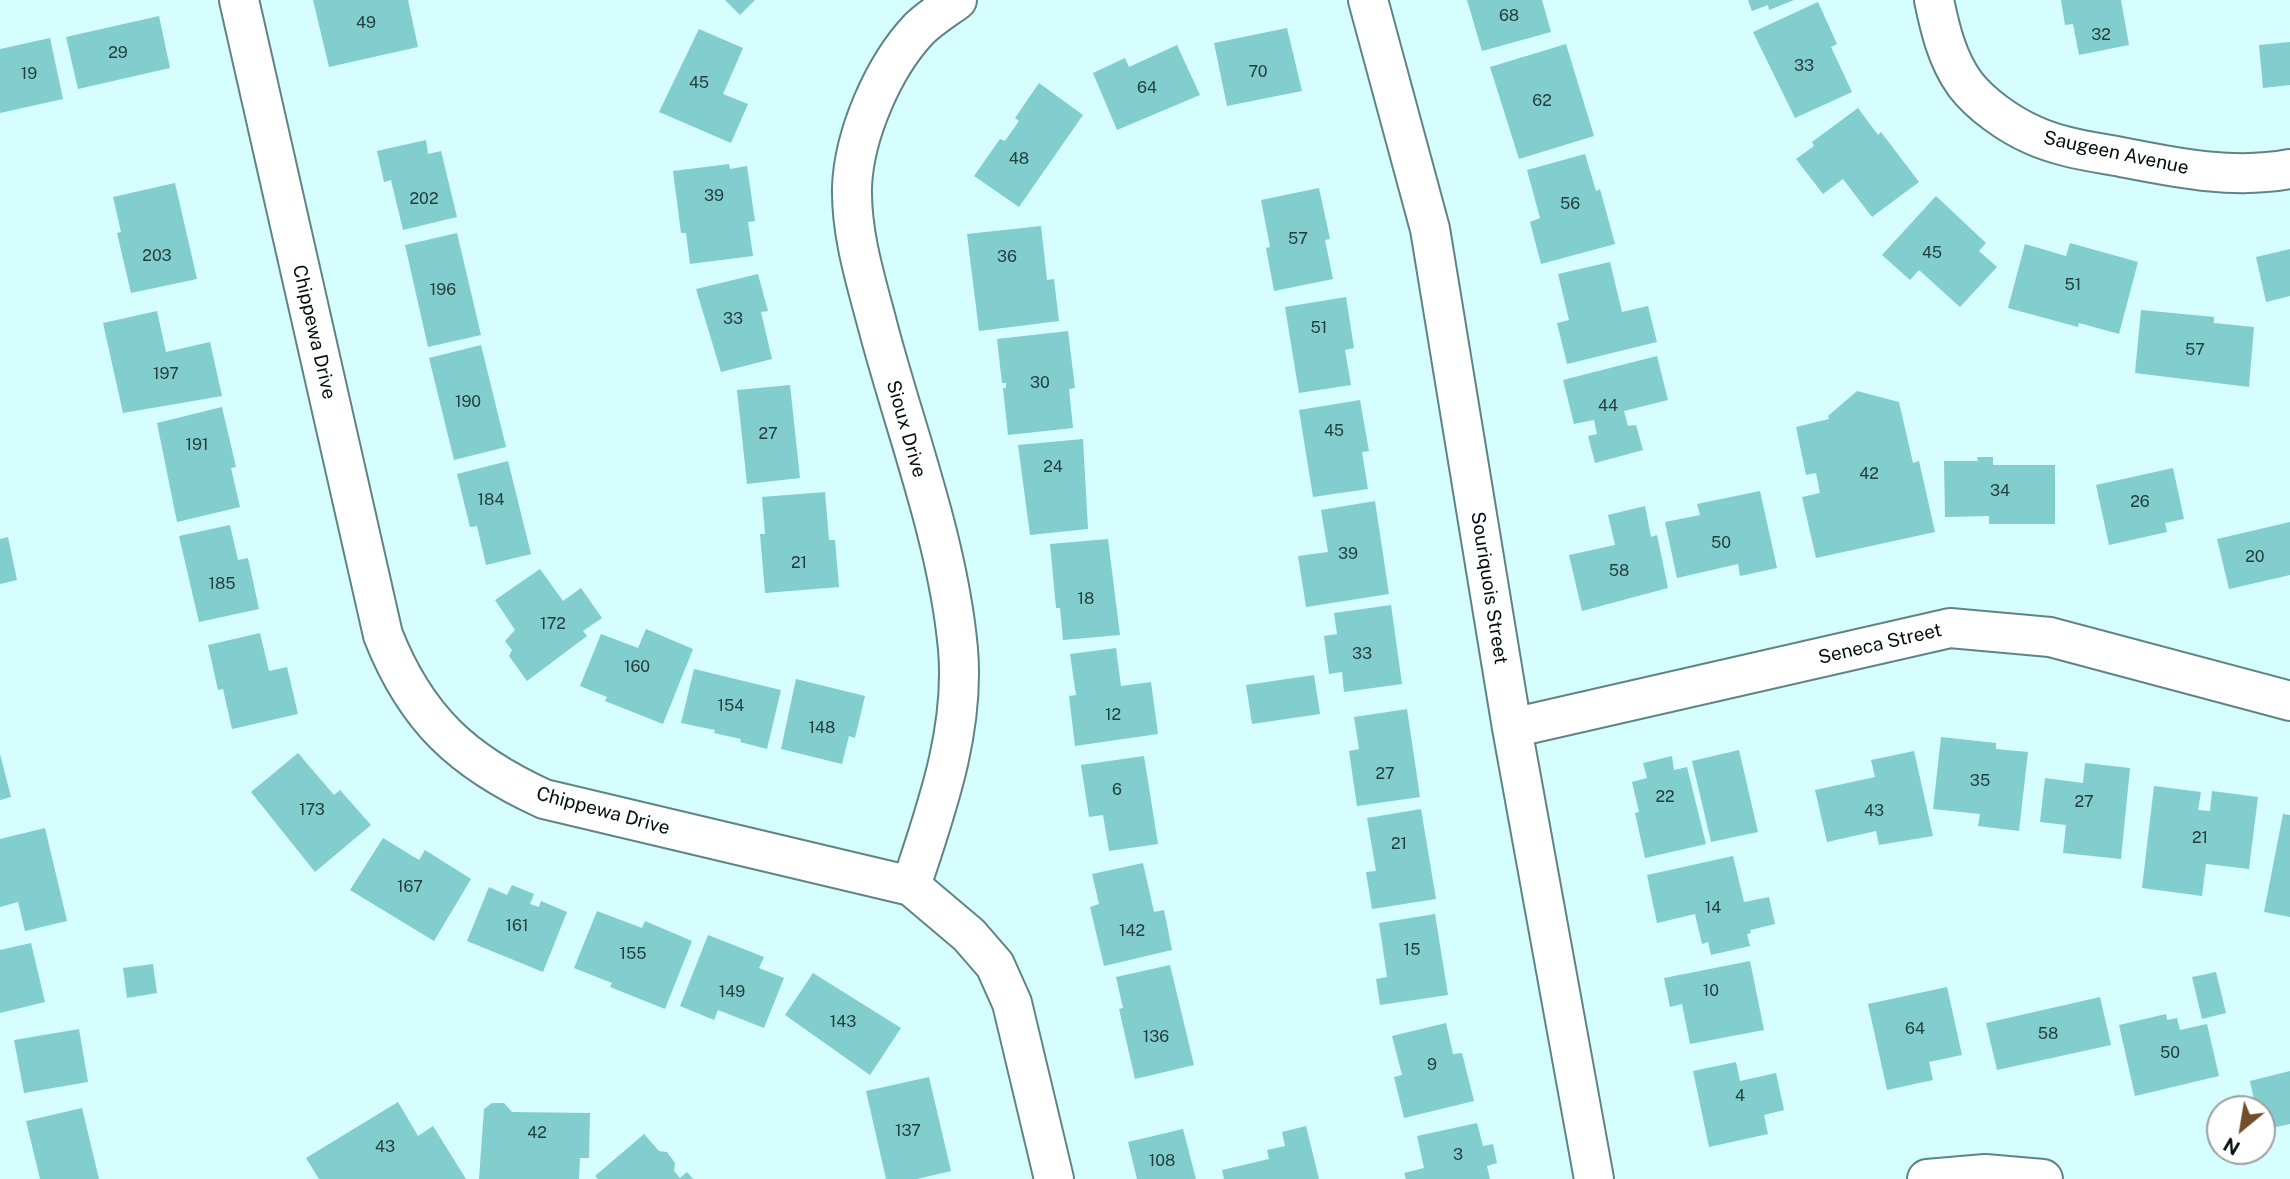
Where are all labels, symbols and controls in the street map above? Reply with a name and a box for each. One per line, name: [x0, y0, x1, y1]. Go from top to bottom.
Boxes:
house number: 68: [1499, 6, 1519, 26]
house number: 49: [356, 13, 376, 33]
house number: 32: [2091, 25, 2111, 45]
house number: 29: [108, 43, 128, 63]
house number: 33: [1794, 56, 1814, 76]
house number: 70: [1248, 62, 1268, 82]
house number: 19: [21, 64, 37, 84]
house number: 45: [689, 73, 709, 93]
house number: 64: [1137, 78, 1157, 98]
house number: 62: [1532, 91, 1552, 111]
street label: Saugeen Avenue: [2041, 126, 2191, 180]
house number: 48: [1009, 149, 1029, 169]
house number: 39: [704, 186, 724, 206]
house number: 202: [410, 189, 438, 209]
house number: 56: [1560, 194, 1580, 214]
house number: 57: [1288, 229, 1308, 249]
house number: 45: [1922, 243, 1942, 263]
house number: 203: [142, 246, 172, 266]
house number: 36: [997, 247, 1017, 267]
street label: Chippewa Drive: [287, 263, 341, 401]
house number: 51: [2065, 275, 2081, 295]
house number: 196: [430, 280, 456, 300]
house number: 33: [723, 309, 743, 329]
house number: 51: [1311, 318, 1327, 338]
house number: 57: [2185, 340, 2205, 360]
house number: 197: [153, 364, 179, 384]
house number: 30: [1030, 373, 1050, 393]
street label: Sioux Drive: [881, 378, 931, 480]
house number: 190: [455, 392, 481, 412]
house number: 44: [1598, 396, 1618, 416]
house number: 45: [1324, 421, 1344, 441]
house number: 27: [758, 424, 778, 444]
house number: 191: [185, 435, 209, 455]
house number: 24: [1043, 457, 1063, 477]
house number: 42: [1859, 464, 1879, 484]
house number: 34: [1990, 481, 2010, 501]
house number: 184: [478, 490, 504, 510]
house number: 26: [2130, 492, 2150, 512]
street label: Souriquois Street: [1466, 510, 1512, 666]
house number: 50: [1711, 533, 1731, 553]
house number: 39: [1338, 544, 1358, 564]
house number: 20: [2245, 547, 2265, 567]
house number: 21: [791, 553, 807, 573]
house number: 58: [1609, 561, 1629, 581]
house number: 185: [208, 574, 236, 594]
house number: 18: [1078, 589, 1094, 609]
house number: 172: [540, 614, 566, 634]
street label: Seneca Street: [1816, 619, 1944, 669]
house number: 33: [1352, 644, 1372, 664]
house number: 160: [624, 657, 650, 677]
house number: 154: [718, 696, 744, 716]
house number: 12: [1105, 705, 1121, 725]
house number: 148: [809, 718, 835, 738]
house number: 27: [1375, 764, 1395, 784]
house number: 35: [1970, 771, 1990, 791]
house number: 6: [1112, 780, 1122, 800]
street label: Chippewa Drive: [534, 782, 672, 840]
house number: 22: [1655, 787, 1675, 807]
house number: 27: [2074, 792, 2094, 812]
house number: 173: [299, 800, 325, 820]
house number: 43: [1864, 801, 1884, 821]
house number: 21: [2192, 828, 2208, 848]
house number: 21: [1391, 834, 1407, 854]
house number: 167: [397, 877, 423, 897]
house number: 14: [1705, 898, 1721, 918]
house number: 161: [506, 916, 528, 936]
house number: 142: [1119, 921, 1145, 941]
house number: 15: [1404, 940, 1420, 960]
house number: 155: [619, 944, 647, 964]
house number: 10: [1703, 981, 1719, 1001]
house number: 149: [719, 982, 745, 1002]
house number: 143: [830, 1012, 856, 1032]
house number: 64: [1905, 1019, 1925, 1039]
house number: 58: [2038, 1024, 2058, 1044]
house number: 136: [1143, 1027, 1169, 1047]
house number: 50: [2160, 1043, 2180, 1063]
house number: 9: [1427, 1055, 1437, 1075]
house number: 4: [1735, 1086, 1745, 1106]
north arrow: [2206, 1095, 2276, 1165]
house number: 137: [895, 1121, 921, 1141]
house number: 42: [527, 1123, 547, 1143]
text: N: [2220, 1133, 2243, 1160]
house number: 43: [375, 1137, 395, 1157]
house number: 3: [1453, 1145, 1463, 1165]
house number: 108: [1149, 1151, 1175, 1171]

